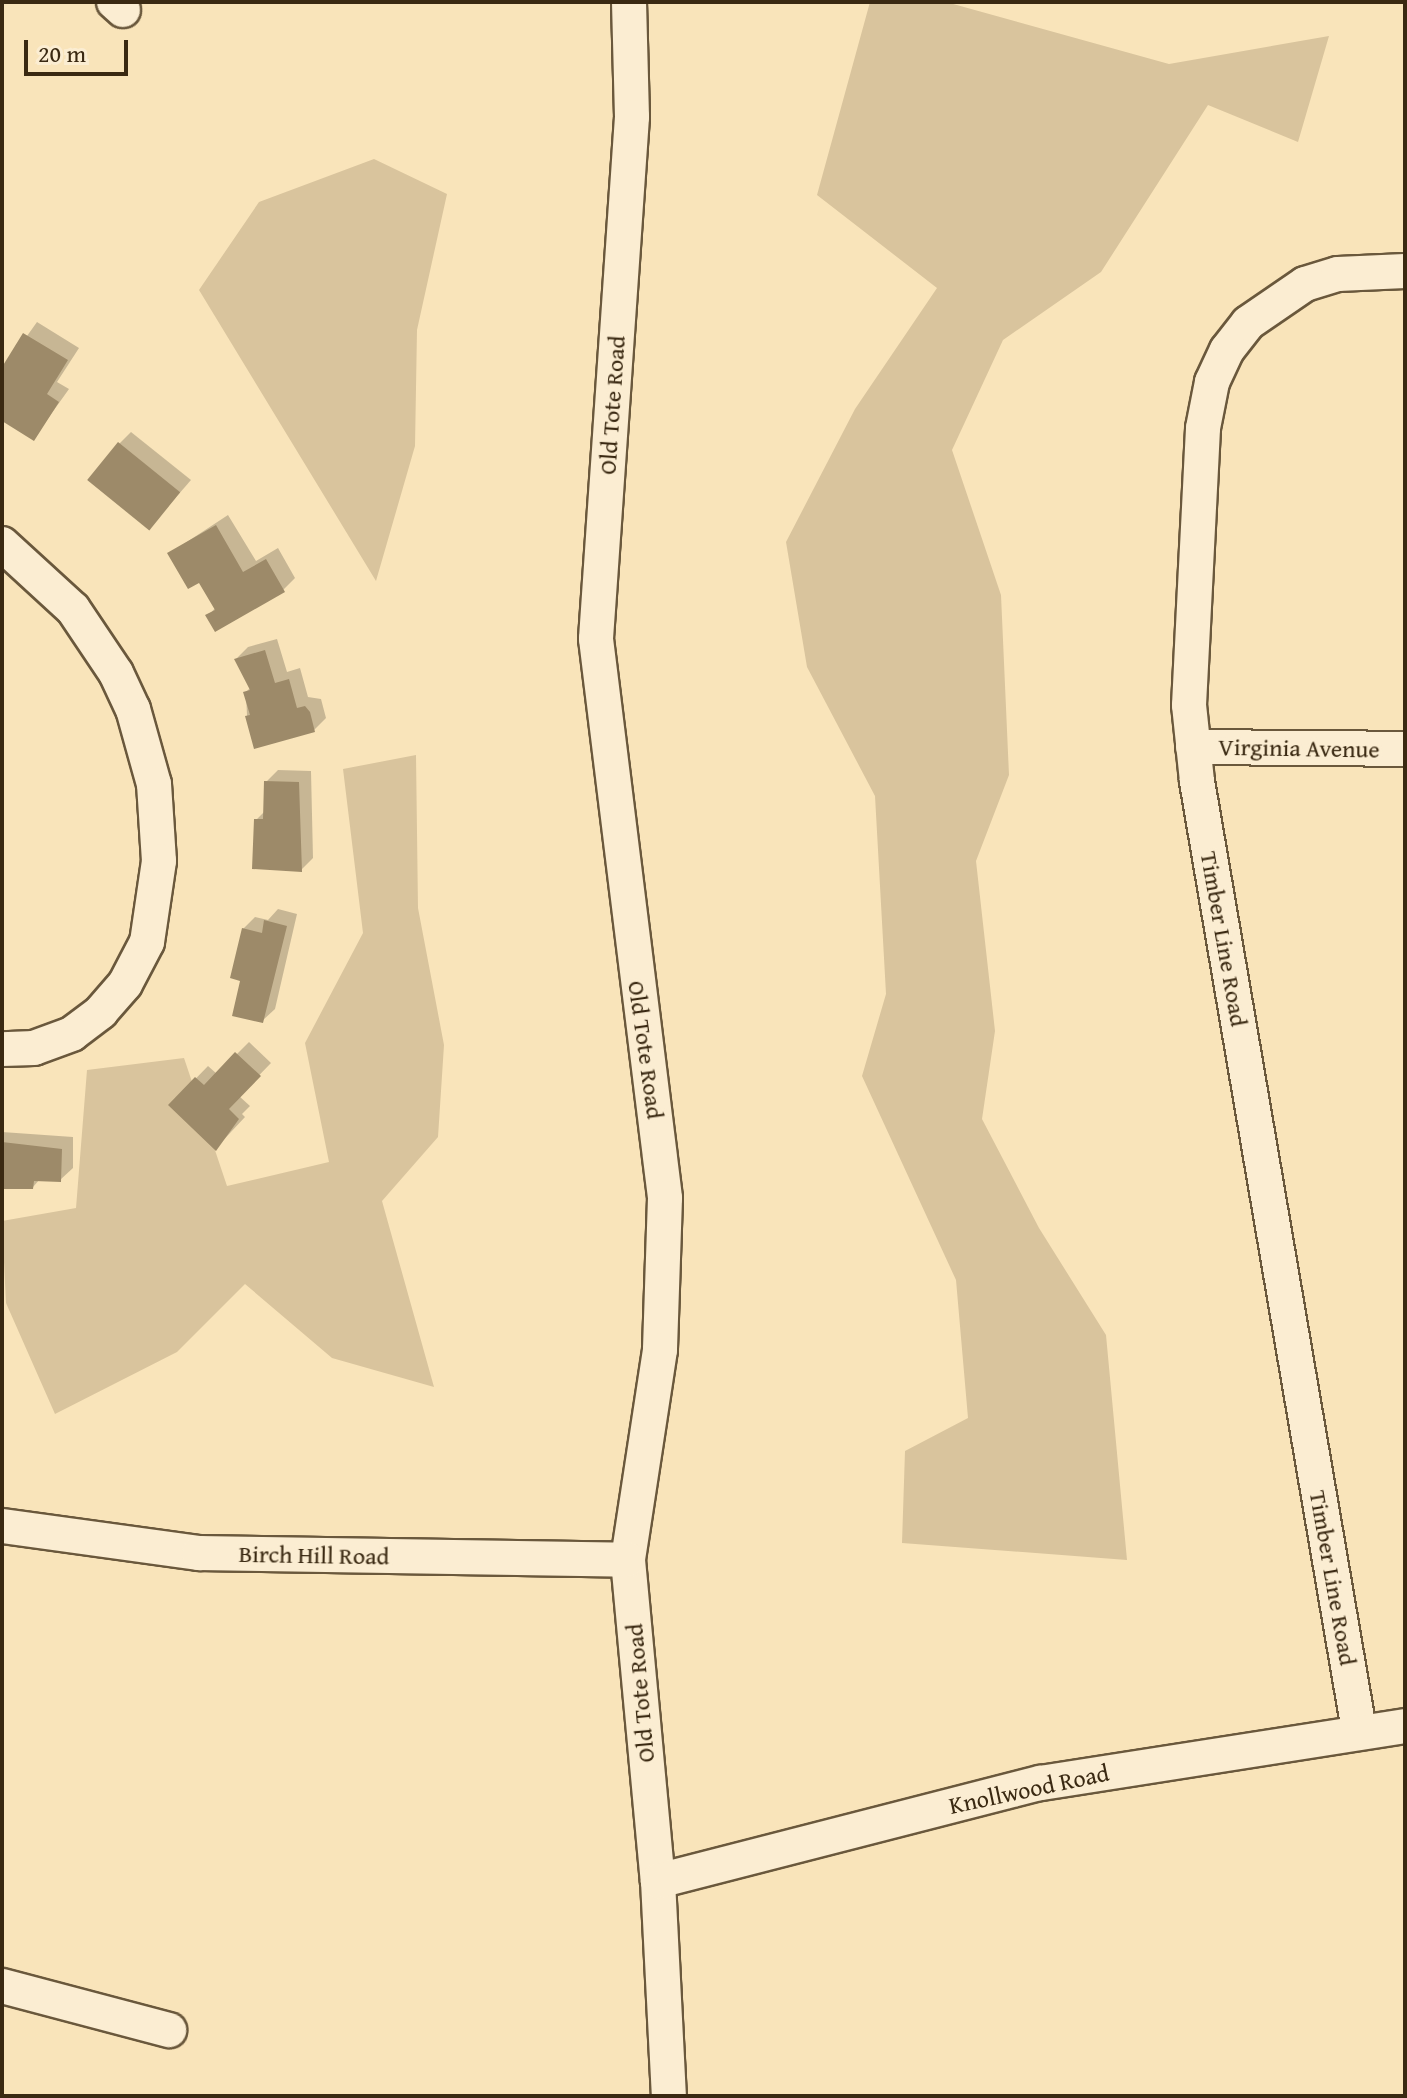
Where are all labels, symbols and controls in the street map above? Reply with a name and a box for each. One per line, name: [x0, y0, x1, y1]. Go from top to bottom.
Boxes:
scale bar: [28, 24, 132, 74]
text: 20 m: [38, 36, 86, 71]
street label: Old Tote Road: [593, 334, 631, 476]
street label: Virginia Avenue: [1218, 732, 1380, 764]
street label: Timber Line Road: [1194, 849, 1254, 1029]
street label: Old Tote Road: [622, 979, 670, 1121]
street label: Timber Line Road: [1303, 1488, 1363, 1668]
street label: Birch Hill Road: [238, 1539, 390, 1571]
street label: Old Tote Road: [620, 1622, 660, 1764]
street label: Knollwood Road: [946, 1758, 1112, 1820]

